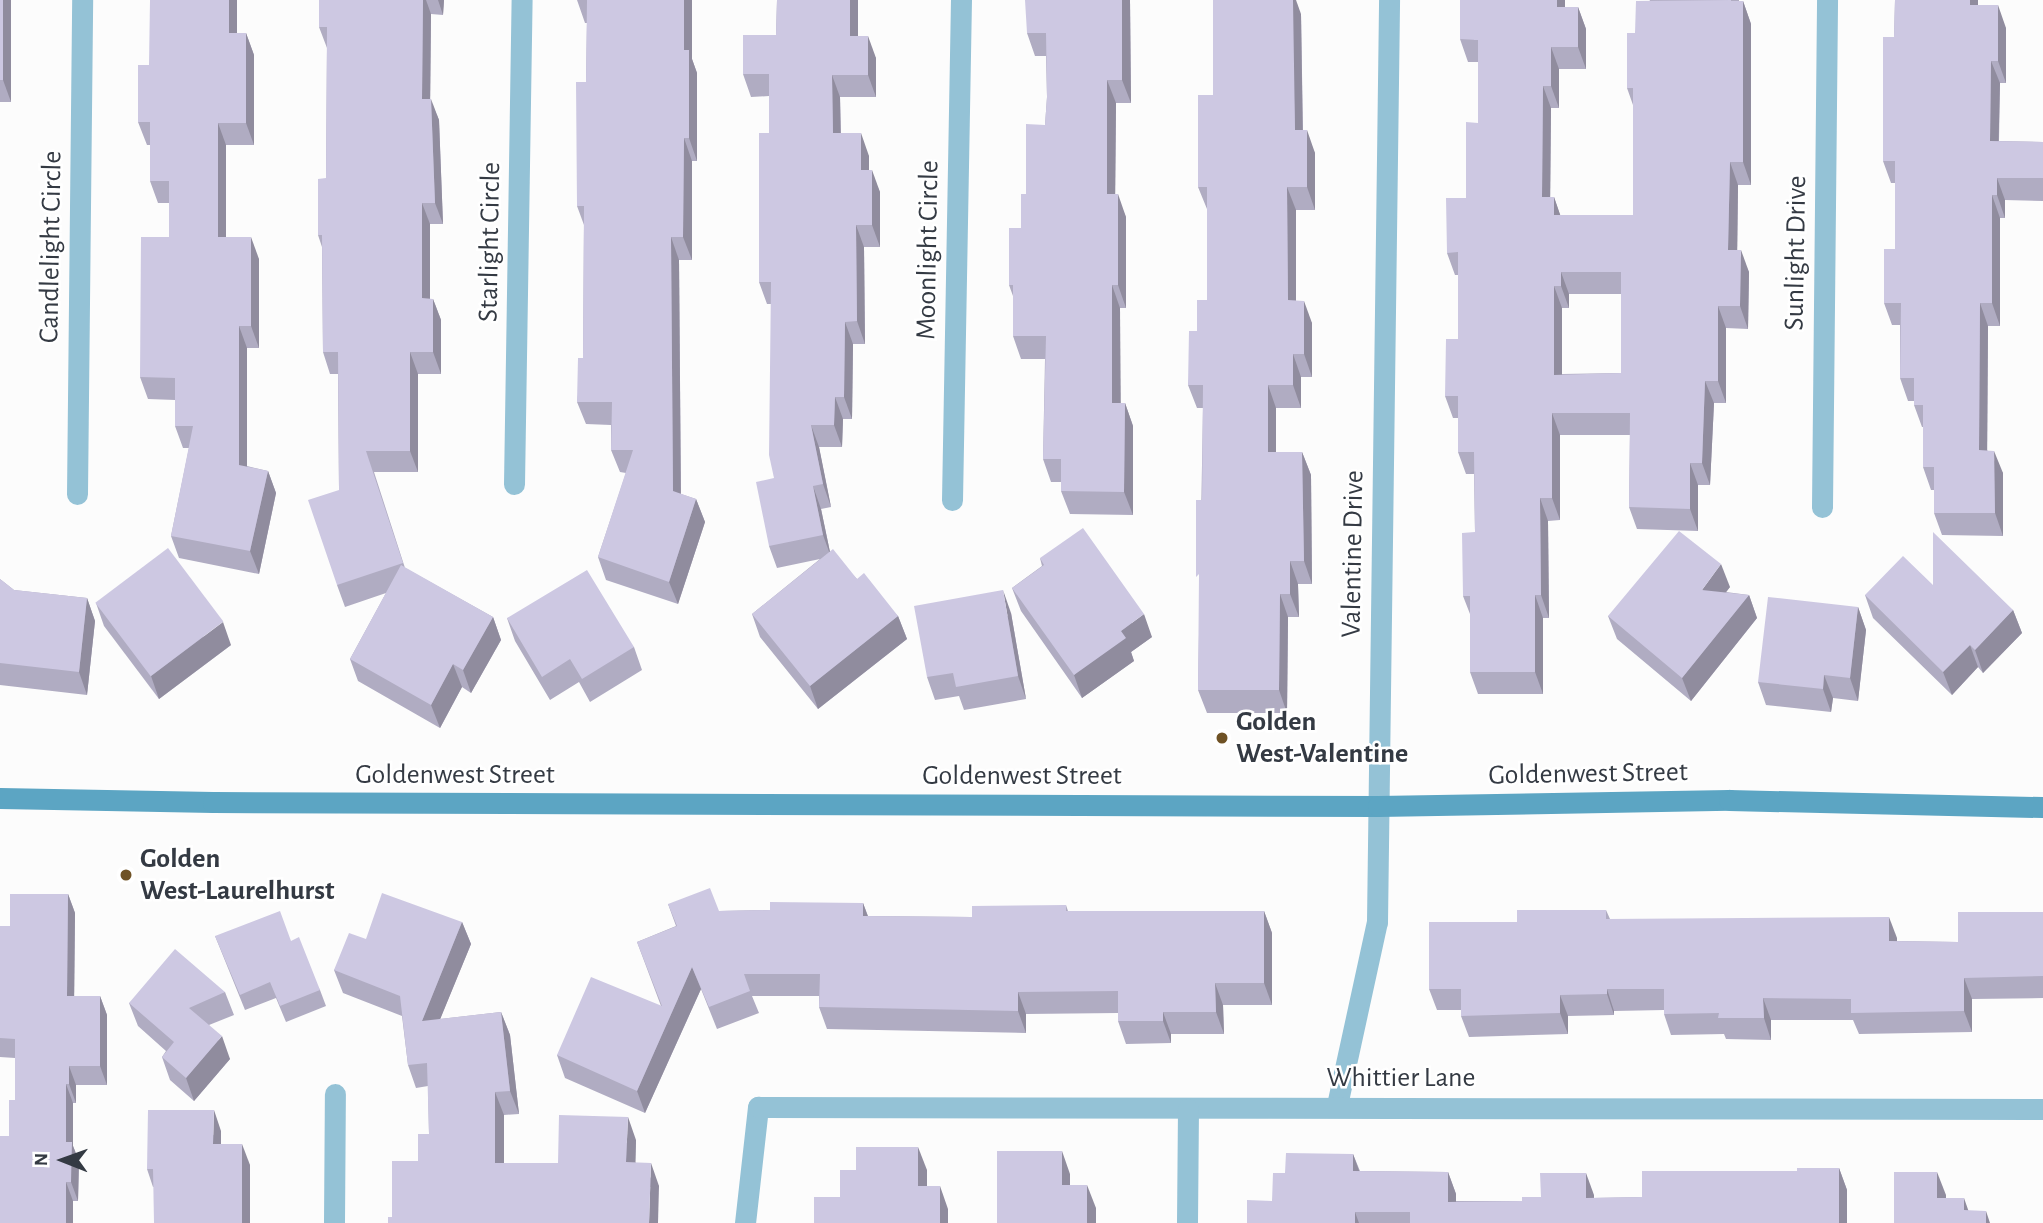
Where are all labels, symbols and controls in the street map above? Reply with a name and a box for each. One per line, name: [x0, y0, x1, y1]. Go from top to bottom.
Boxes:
street label: Candlelight Circle: [33, 151, 69, 343]
street label: Moonlight Circle: [910, 160, 946, 340]
street label: Starlight Circle: [472, 162, 508, 322]
street label: Sunlight Drive: [1778, 175, 1814, 331]
street label: Valentine Drive: [1335, 470, 1371, 638]
place label: Golden West-Valentine: [1236, 705, 1408, 771]
marker: Golden West-Valentine: [1214, 730, 1230, 746]
street label: Goldenwest Street: [1488, 755, 1688, 793]
street label: Goldenwest Street: [355, 758, 555, 792]
street label: Goldenwest Street: [922, 759, 1122, 793]
place label: Golden West-Laurelhurst: [140, 842, 334, 908]
marker: Golden West-Laurelhurst: [118, 867, 134, 883]
street label: Whittier Lane: [1327, 1061, 1475, 1095]
north arrow: [28, 1125, 98, 1195]
text: N: [32, 1153, 51, 1166]

